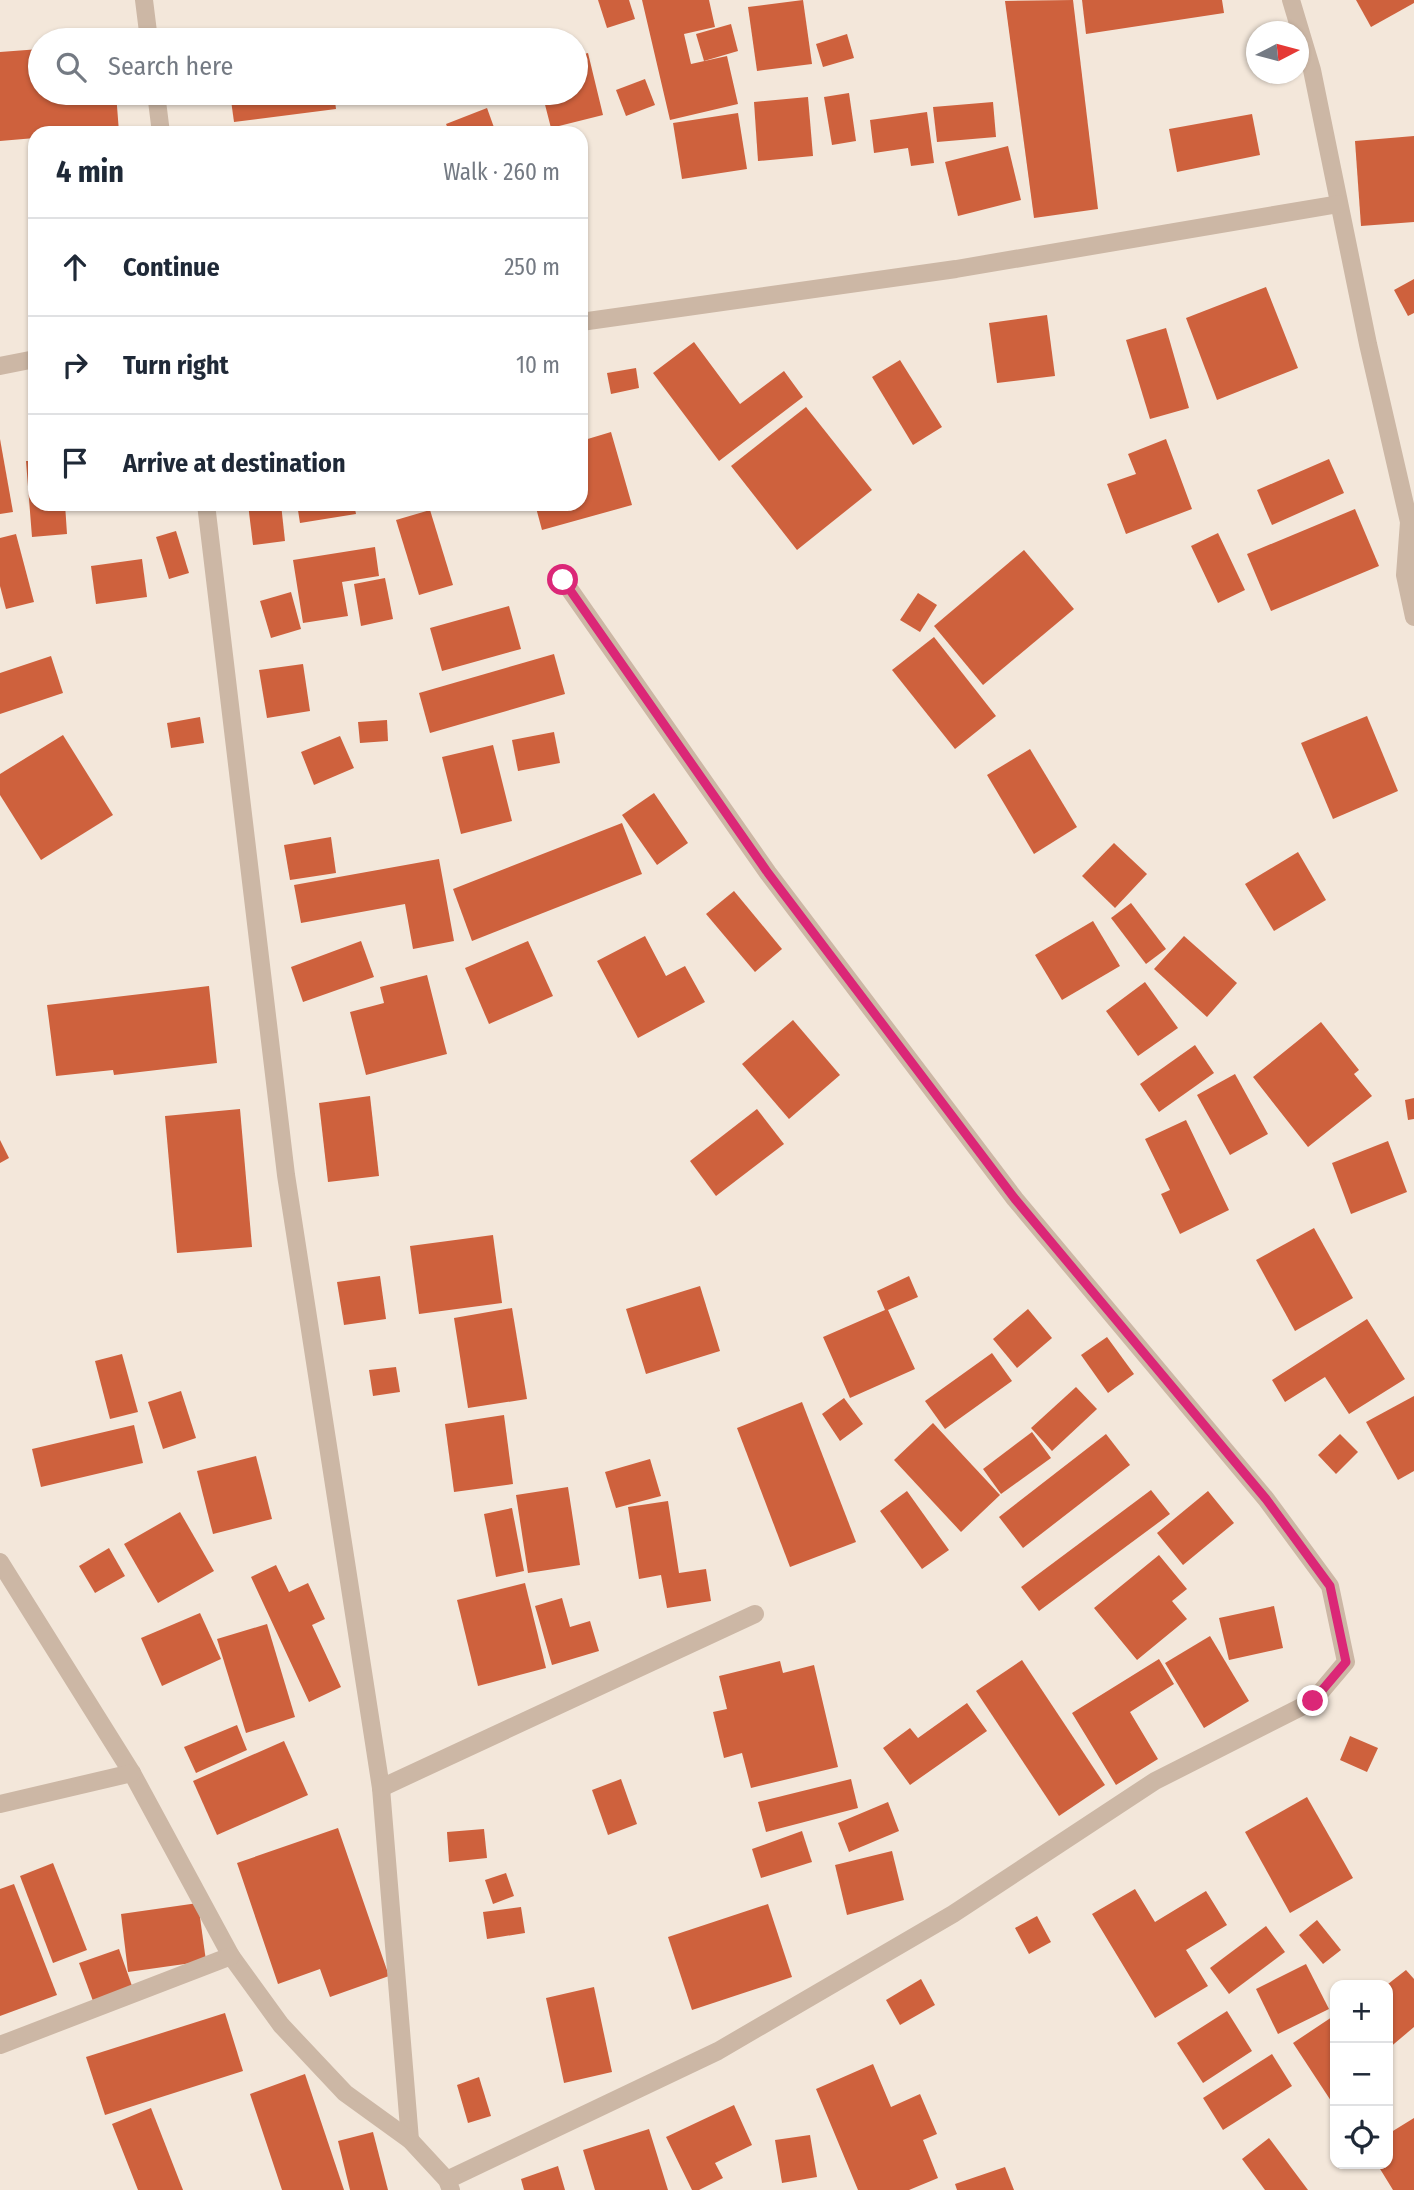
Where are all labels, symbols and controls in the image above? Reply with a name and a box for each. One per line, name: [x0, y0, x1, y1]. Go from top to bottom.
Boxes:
north arrow: [1246, 21, 1309, 84]
search box: [28, 28, 588, 105]
icon: search: [52, 48, 90, 86]
text: Search here: [108, 51, 233, 82]
text: 4 min: [56, 154, 124, 190]
text: Walk · 260 m: [443, 158, 560, 186]
icon: ahead: [56, 248, 94, 286]
text: Continue: [123, 252, 220, 283]
text: 250 m: [504, 253, 560, 281]
icon: right: [56, 346, 94, 384]
text: Turn right: [123, 350, 229, 381]
text: 10 m: [516, 351, 560, 379]
icon: arrive: [56, 444, 94, 482]
text: Arrive at destination: [123, 448, 346, 479]
route start: [547, 564, 578, 595]
route end: [1297, 1685, 1328, 1716]
map controls: [1330, 1980, 1393, 2169]
button: +: [1330, 1980, 1393, 2043]
button: −: [1330, 2043, 1393, 2106]
button: locate: [1330, 2106, 1393, 2169]

